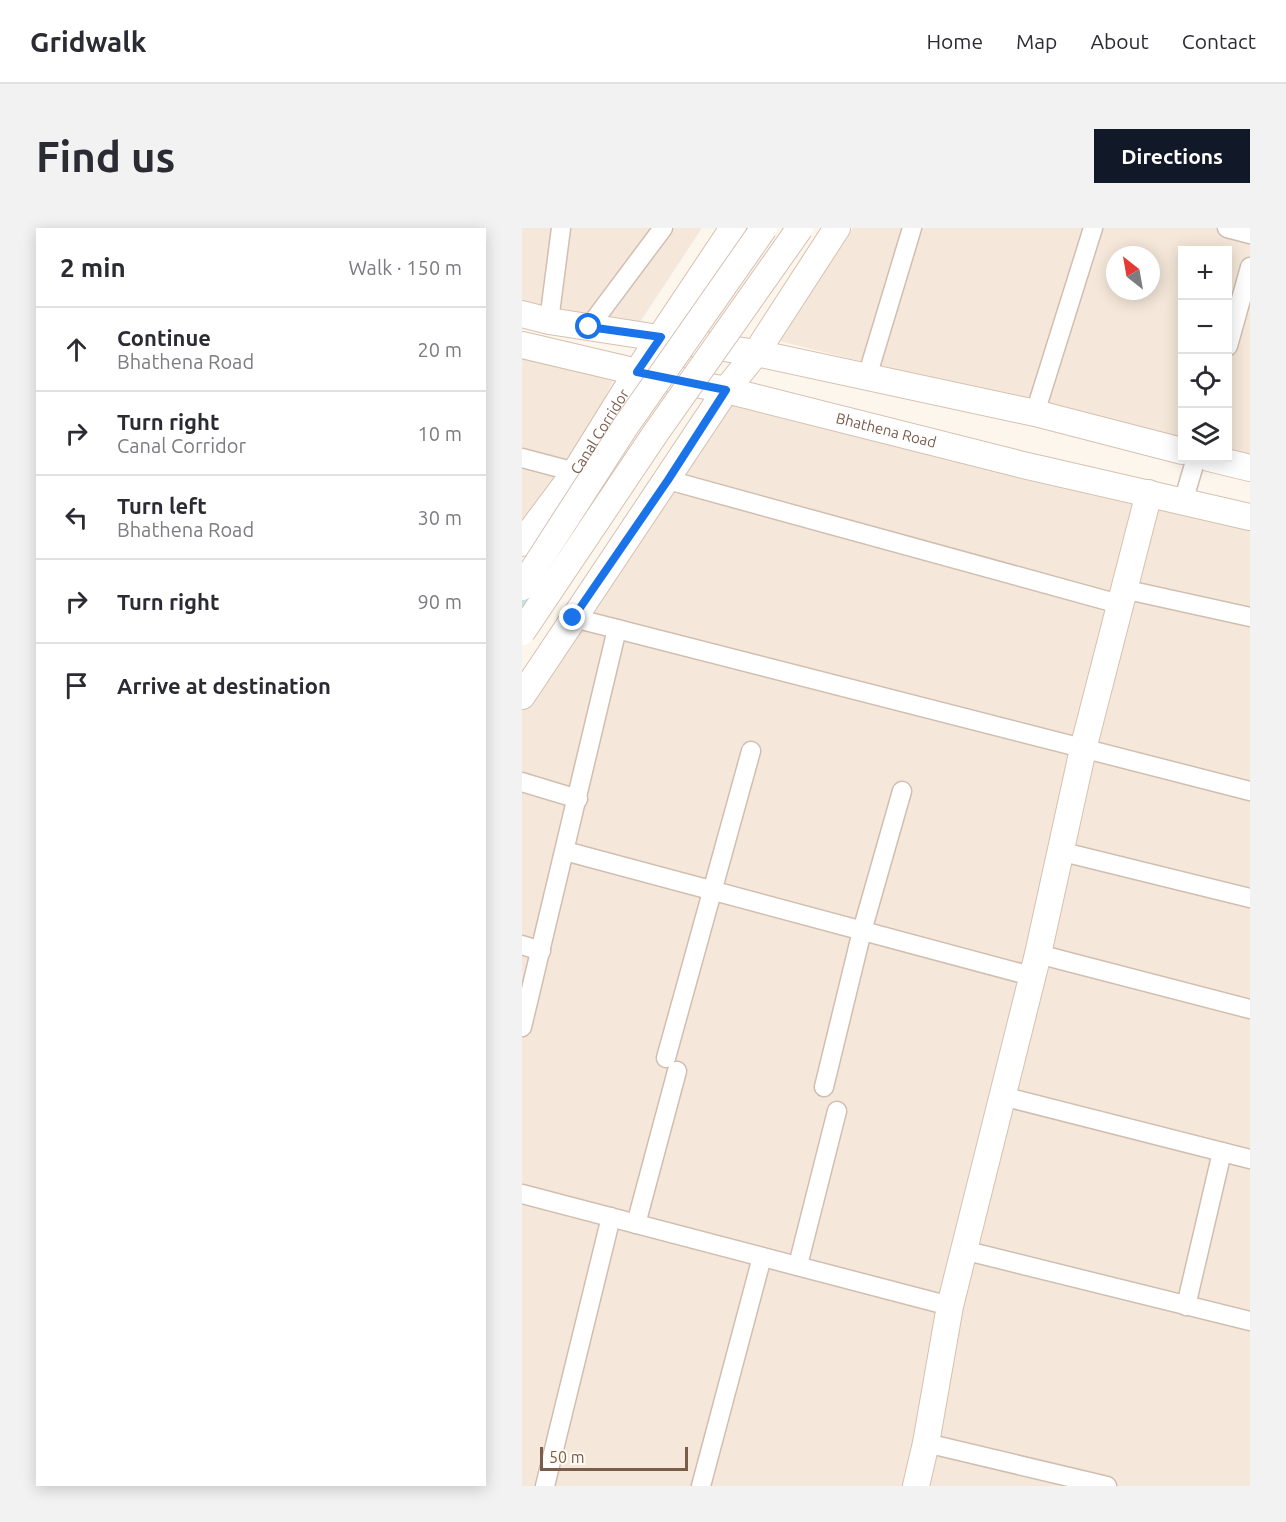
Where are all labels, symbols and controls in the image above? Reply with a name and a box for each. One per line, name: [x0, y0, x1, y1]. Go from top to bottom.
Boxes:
text: Gridwalk: [30, 26, 147, 57]
text: Home: [926, 29, 983, 53]
text: Map: [1016, 29, 1057, 53]
text: About: [1090, 29, 1149, 53]
text: Contact: [1182, 29, 1256, 53]
button: Directions: [1094, 129, 1250, 183]
text: Find us: [36, 133, 175, 180]
north arrow: [1106, 246, 1160, 300]
map controls: [1178, 246, 1232, 462]
button: +: [1178, 246, 1232, 300]
text: 2 min: [60, 253, 126, 282]
text: Walk · 150 m: [349, 256, 462, 279]
button: −: [1178, 300, 1232, 354]
route start: [575, 313, 601, 339]
text: Continue: [117, 325, 211, 350]
icon: ahead: [60, 333, 93, 366]
text: 20 m: [418, 338, 462, 361]
text: Bhathena Road: [117, 350, 254, 373]
button: locate: [1178, 354, 1232, 408]
street label: Canal Corridor: [567, 386, 632, 477]
button: layers: [1178, 408, 1232, 462]
text: Turn right: [117, 409, 219, 434]
street label: Bhathena Road: [834, 409, 938, 451]
icon: right: [60, 417, 93, 450]
text: 10 m: [418, 422, 462, 445]
text: Canal Corridor: [117, 434, 246, 457]
text: Turn left: [117, 493, 207, 518]
icon: left: [60, 501, 93, 534]
text: 30 m: [418, 506, 462, 529]
text: Bhathena Road: [117, 518, 254, 541]
icon: right: [60, 585, 93, 618]
text: Turn right: [117, 589, 219, 614]
text: 90 m: [418, 590, 462, 613]
route end: [559, 604, 585, 630]
icon: arrive: [60, 669, 93, 702]
text: Arrive at destination: [117, 673, 331, 698]
scale bar: [540, 1444, 688, 1472]
text: 50 m: [549, 1448, 585, 1466]

